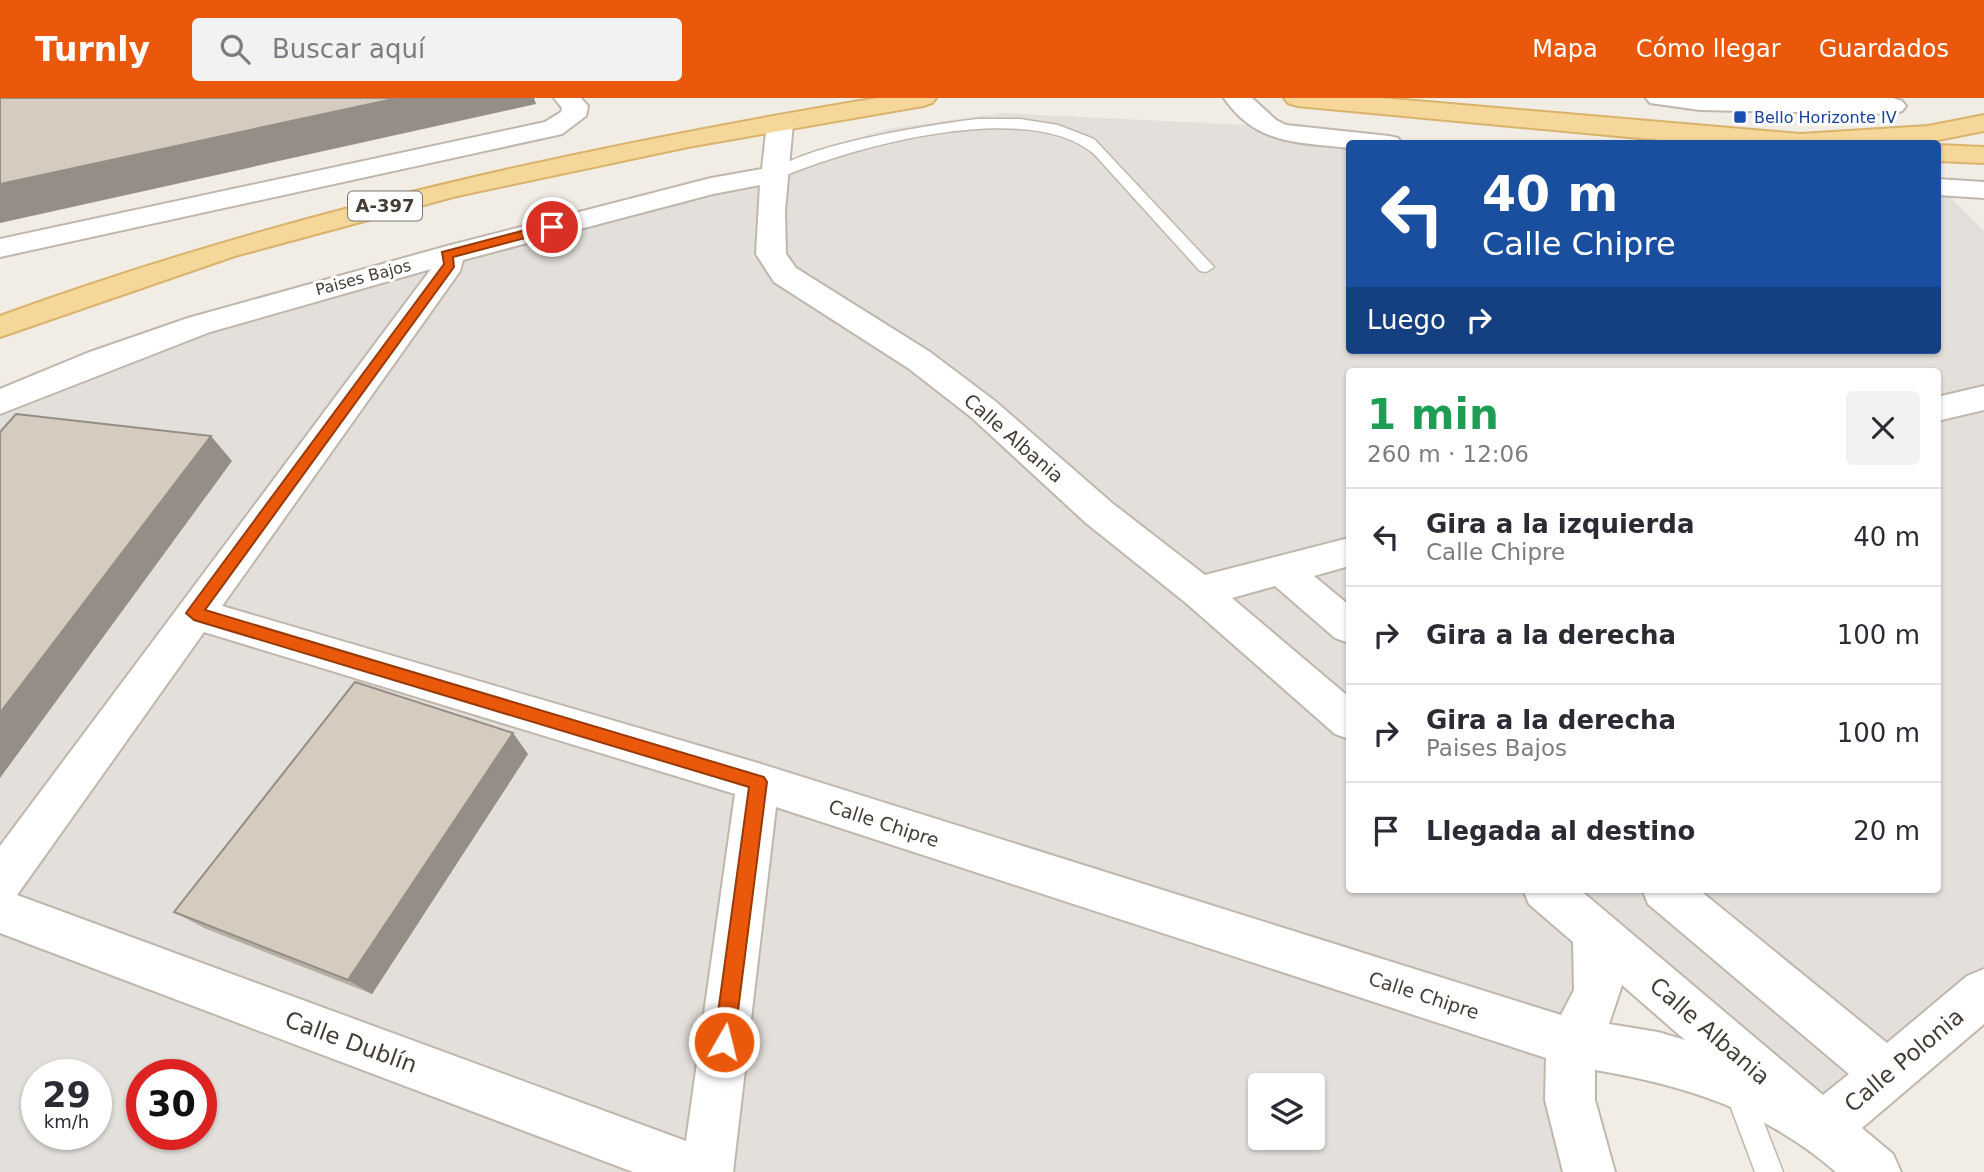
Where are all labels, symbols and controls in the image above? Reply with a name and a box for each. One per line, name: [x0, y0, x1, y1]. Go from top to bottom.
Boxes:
search box: [192, 18, 682, 81]
text: Turnly: [35, 30, 150, 69]
icon: search: [216, 30, 254, 68]
text: Buscar aquí: [272, 34, 425, 64]
text: Mapa: [1532, 35, 1598, 63]
text: Cómo llegar: [1636, 35, 1781, 63]
text: Guardados: [1819, 35, 1949, 63]
place label: Bello Horizonte IV: [1754, 108, 1897, 127]
marker: Bello Horizonte IV: [1732, 109, 1748, 125]
text: 40 m: [1482, 166, 1618, 223]
icon: left: [1367, 168, 1458, 259]
road number: A-397: [348, 192, 422, 220]
pin: [522, 197, 582, 257]
icon: arrive: [533, 208, 571, 246]
text: Calle Chipre: [1482, 225, 1676, 263]
street label: Paises Bajos: [313, 256, 413, 299]
icon: right: [1460, 301, 1498, 339]
text: Luego: [1367, 305, 1446, 335]
street label: Calle Albania: [960, 389, 1068, 487]
text: 1 min: [1367, 390, 1499, 439]
button: close: [1846, 391, 1920, 465]
text: 260 m · 12:06: [1367, 441, 1529, 467]
text: Gira a la izquierda: [1426, 509, 1694, 539]
icon: left: [1367, 518, 1405, 556]
text: 40 m: [1853, 522, 1920, 552]
text: Calle Chipre: [1426, 539, 1565, 565]
icon: right: [1367, 616, 1405, 654]
text: Gira a la derecha: [1426, 620, 1676, 650]
text: 100 m: [1837, 620, 1920, 650]
text: Gira a la derecha: [1426, 705, 1676, 735]
icon: right: [1367, 714, 1405, 752]
text: 100 m: [1837, 718, 1920, 748]
text: Paises Bajos: [1426, 735, 1567, 761]
street label: Calle Chipre: [826, 795, 942, 851]
icon: arrive: [1367, 812, 1405, 850]
text: Llegada al destino: [1426, 816, 1695, 846]
text: 20 m: [1853, 816, 1920, 846]
street label: Calle Chipre: [1366, 967, 1482, 1023]
street label: Calle Albania: [1645, 972, 1775, 1090]
street label: Calle Polonia: [1839, 1003, 1969, 1117]
position arrow: [687, 1005, 761, 1079]
street label: Calle Dublín: [281, 1006, 421, 1078]
speed limit sign: 30: [126, 1059, 217, 1150]
map controls: [1248, 1073, 1325, 1150]
button: layers: [1248, 1073, 1325, 1150]
text: 29: [42, 1075, 91, 1115]
text: km/h: [44, 1111, 89, 1132]

